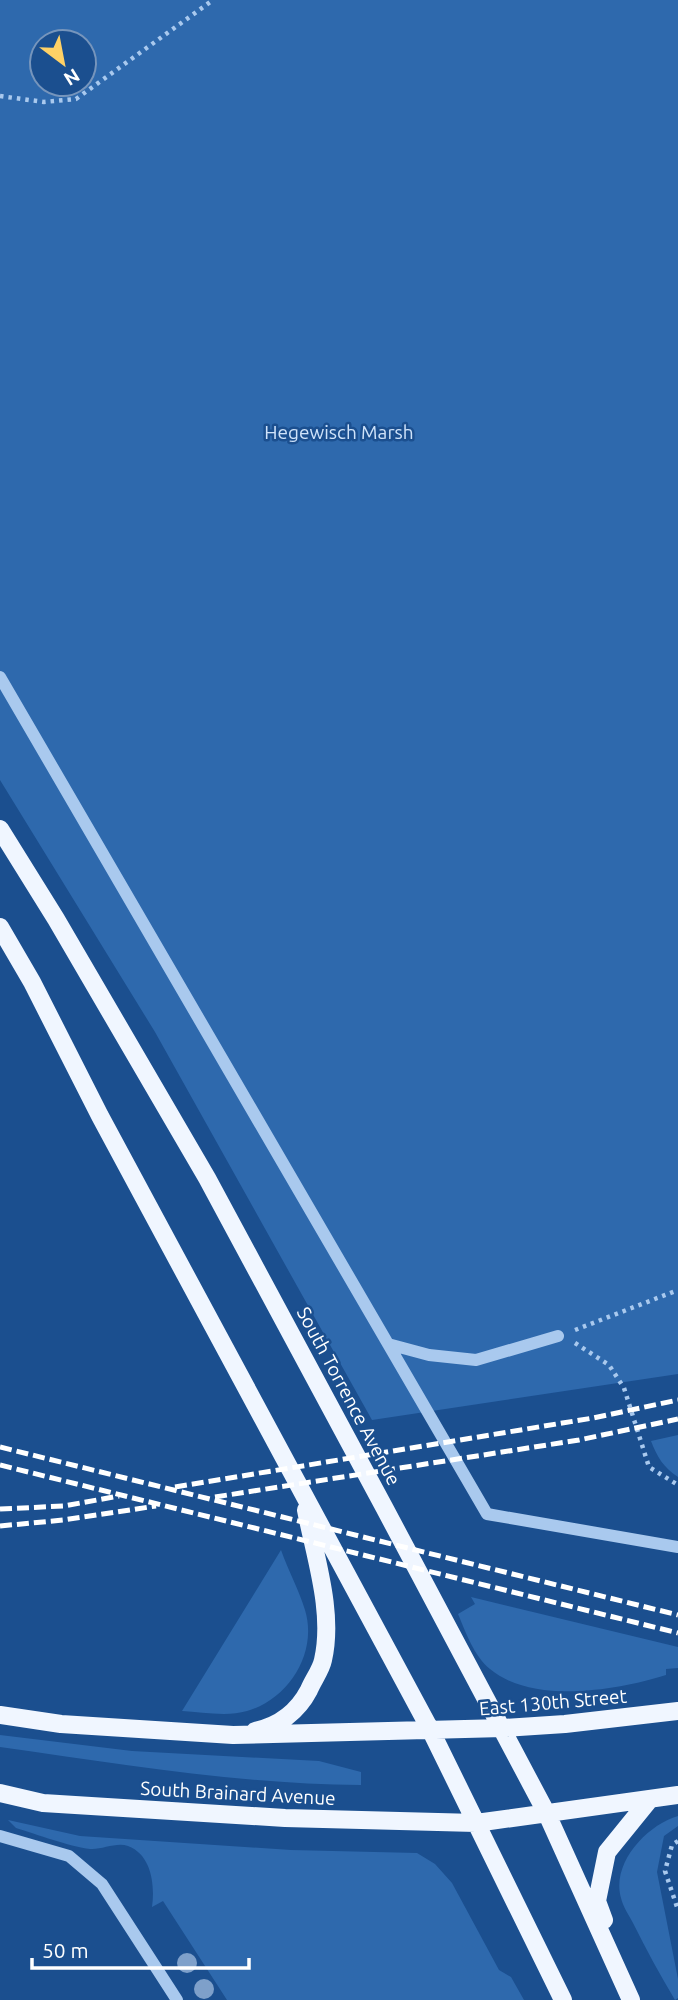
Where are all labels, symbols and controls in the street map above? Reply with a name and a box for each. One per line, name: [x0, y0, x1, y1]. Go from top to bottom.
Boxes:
north arrow: [28, 28, 98, 98]
text: N: [60, 64, 84, 91]
park label: Hegewisch Marsh: [264, 421, 414, 443]
street label: South Torrence Avenue: [293, 1303, 405, 1489]
street label: East 130th Street: [478, 1685, 628, 1719]
street label: South Brainard Avenue: [140, 1777, 336, 1809]
scale bar: [32, 1926, 248, 1970]
text: 50 m: [42, 1938, 89, 1962]

